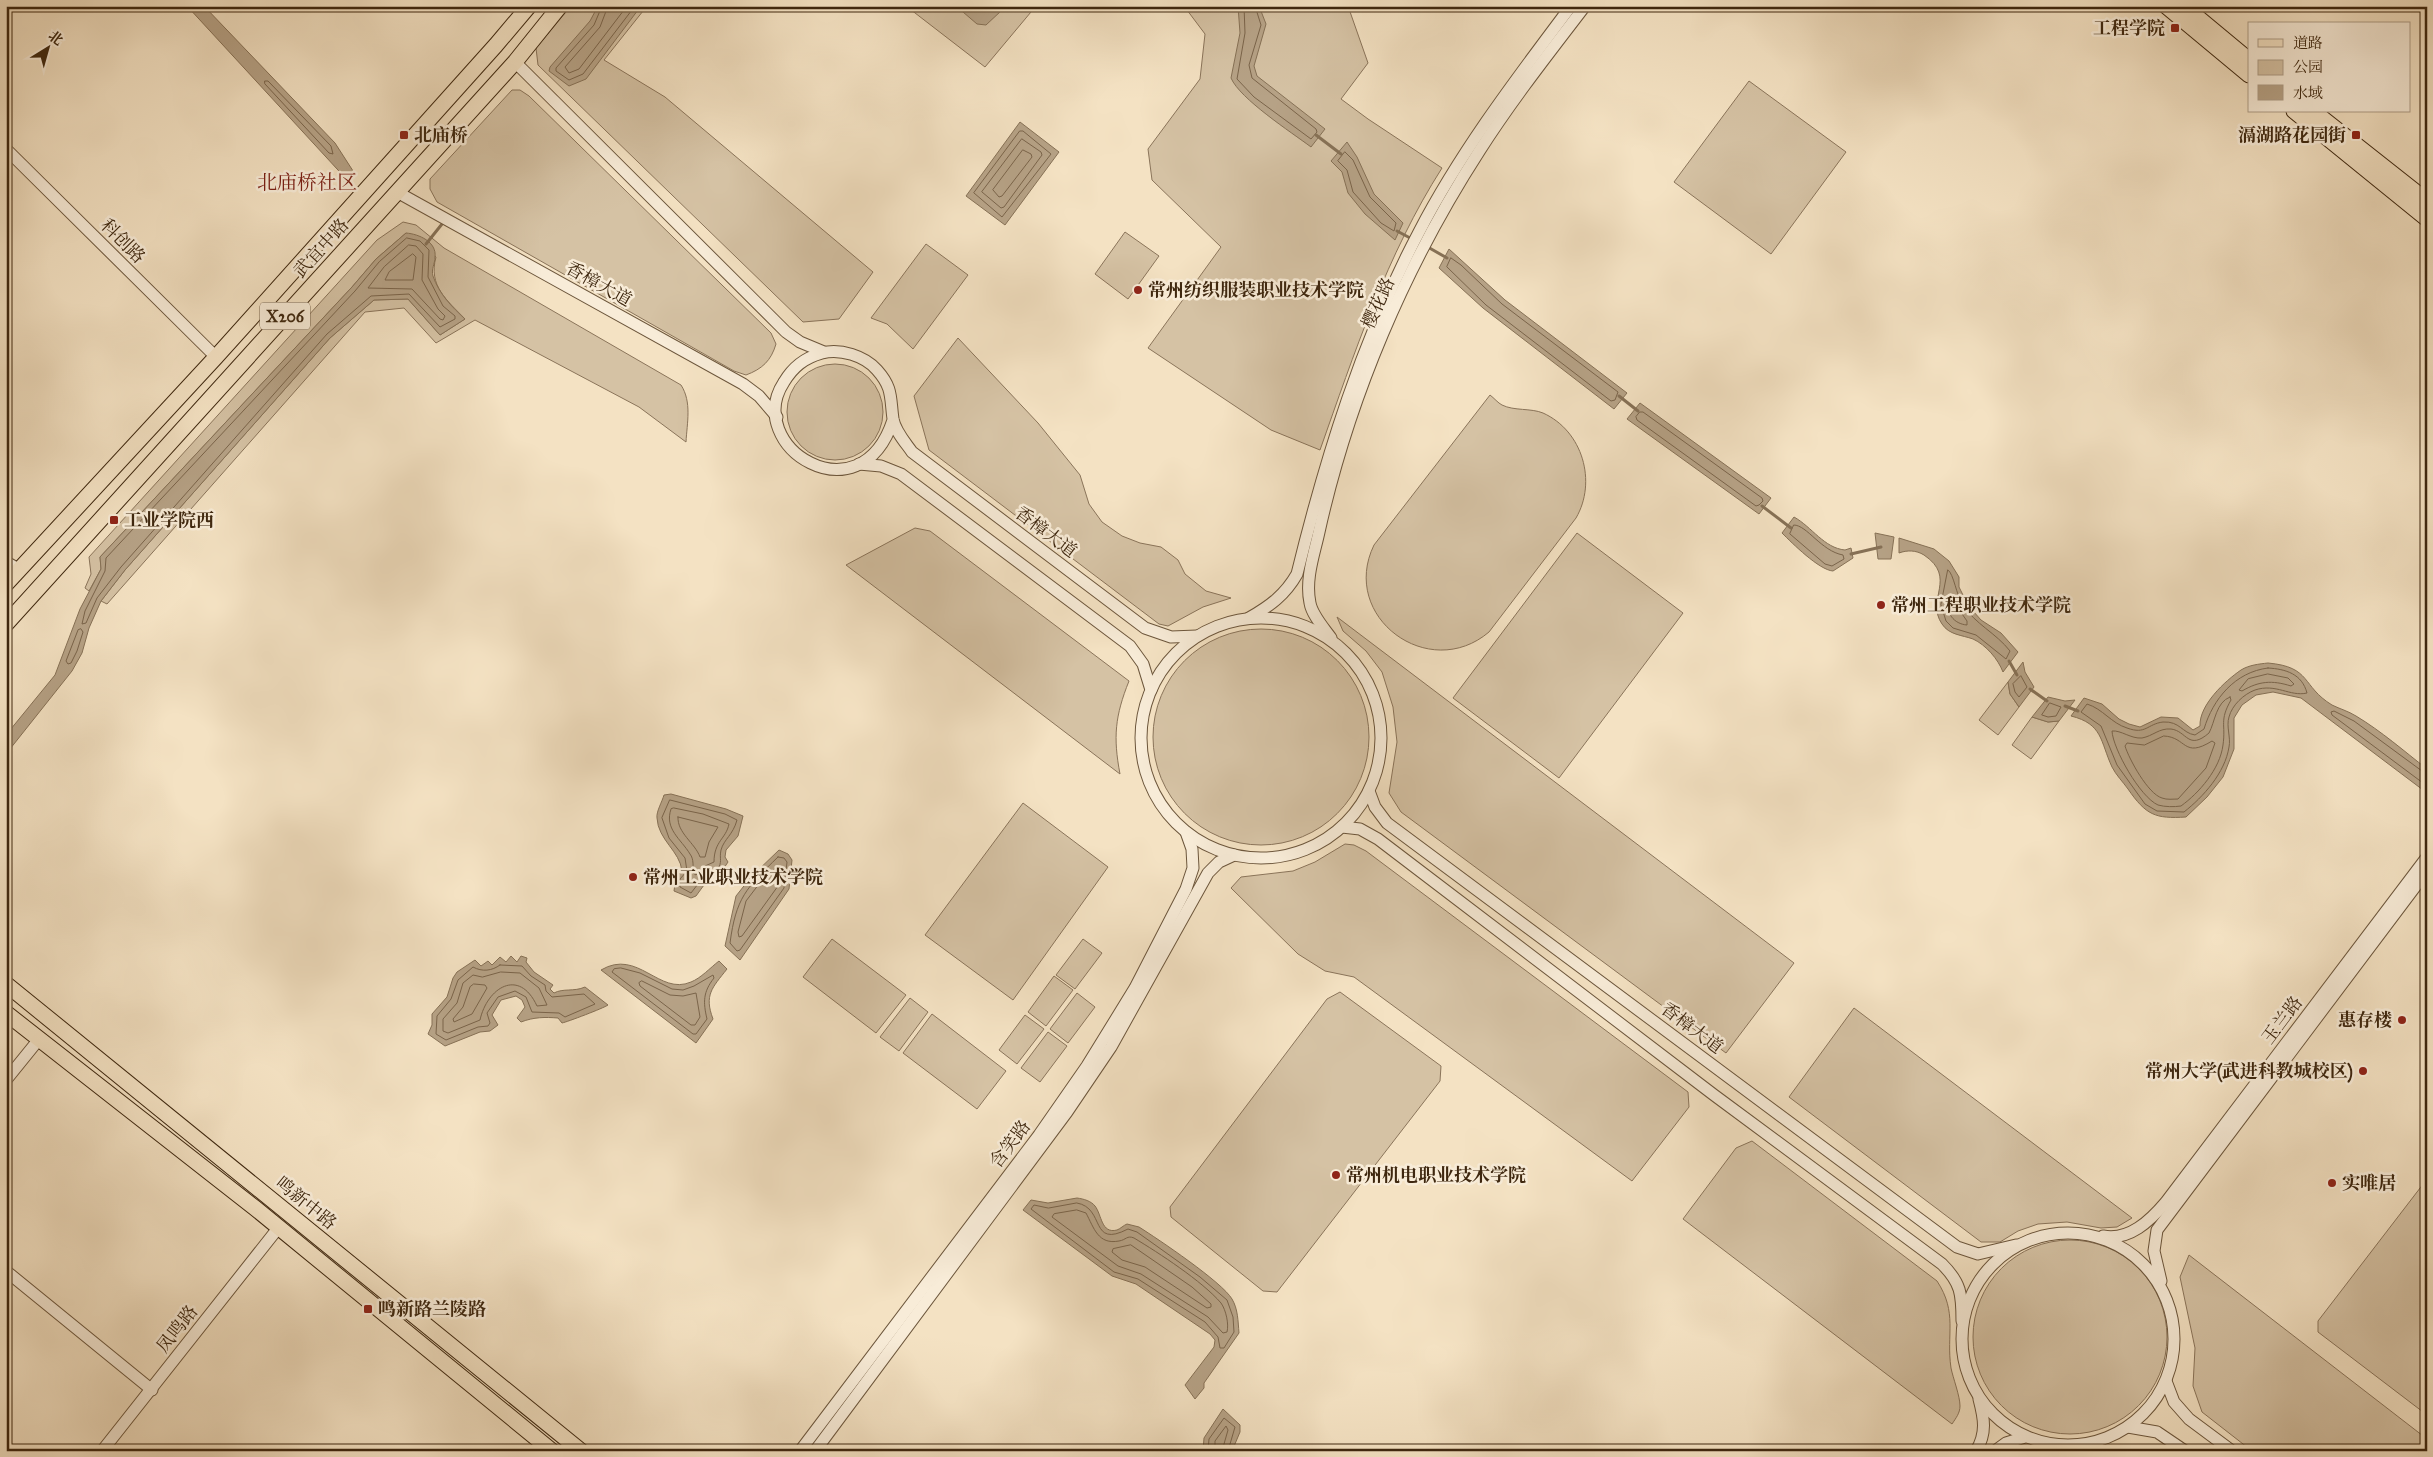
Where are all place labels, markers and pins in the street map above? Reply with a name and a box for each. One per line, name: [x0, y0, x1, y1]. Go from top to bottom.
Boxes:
place label: 工程学院: [2093, 17, 2165, 39]
marker: 工程学院: [2169, 22, 2181, 34]
place label: 北庙桥: [414, 124, 468, 146]
place label: 滆湖路花园街: [2238, 124, 2346, 146]
marker: 北庙桥: [398, 129, 410, 141]
marker: 滆湖路花园街: [2350, 129, 2362, 141]
place label: 常州纺织服装职业技术学院: [1148, 279, 1364, 301]
marker: 常州纺织服装职业技术学院: [1132, 284, 1144, 296]
place label: 工业学院西: [124, 509, 214, 531]
marker: 工业学院西: [108, 514, 120, 526]
place label: 常州工程职业技术学院: [1891, 594, 2071, 616]
marker: 常州工程职业技术学院: [1875, 599, 1887, 611]
place label: 常州工业职业技术学院: [643, 866, 823, 888]
marker: 常州工业职业技术学院: [627, 871, 639, 883]
place label: 惠存楼: [2338, 1009, 2392, 1031]
marker: 惠存楼: [2396, 1014, 2408, 1026]
place label: 常州大学(武进科教城校区): [2145, 1060, 2353, 1083]
marker: 常州大学(武进科教城校区): [2357, 1065, 2369, 1077]
place label: 常州机电职业技术学院: [1346, 1164, 1526, 1186]
marker: 常州机电职业技术学院: [1330, 1169, 1342, 1181]
place label: 实唯居: [2342, 1172, 2396, 1194]
marker: 实唯居: [2326, 1177, 2338, 1189]
place label: 鸣新路兰陵路: [378, 1298, 486, 1320]
marker: 鸣新路兰陵路: [362, 1303, 374, 1315]

